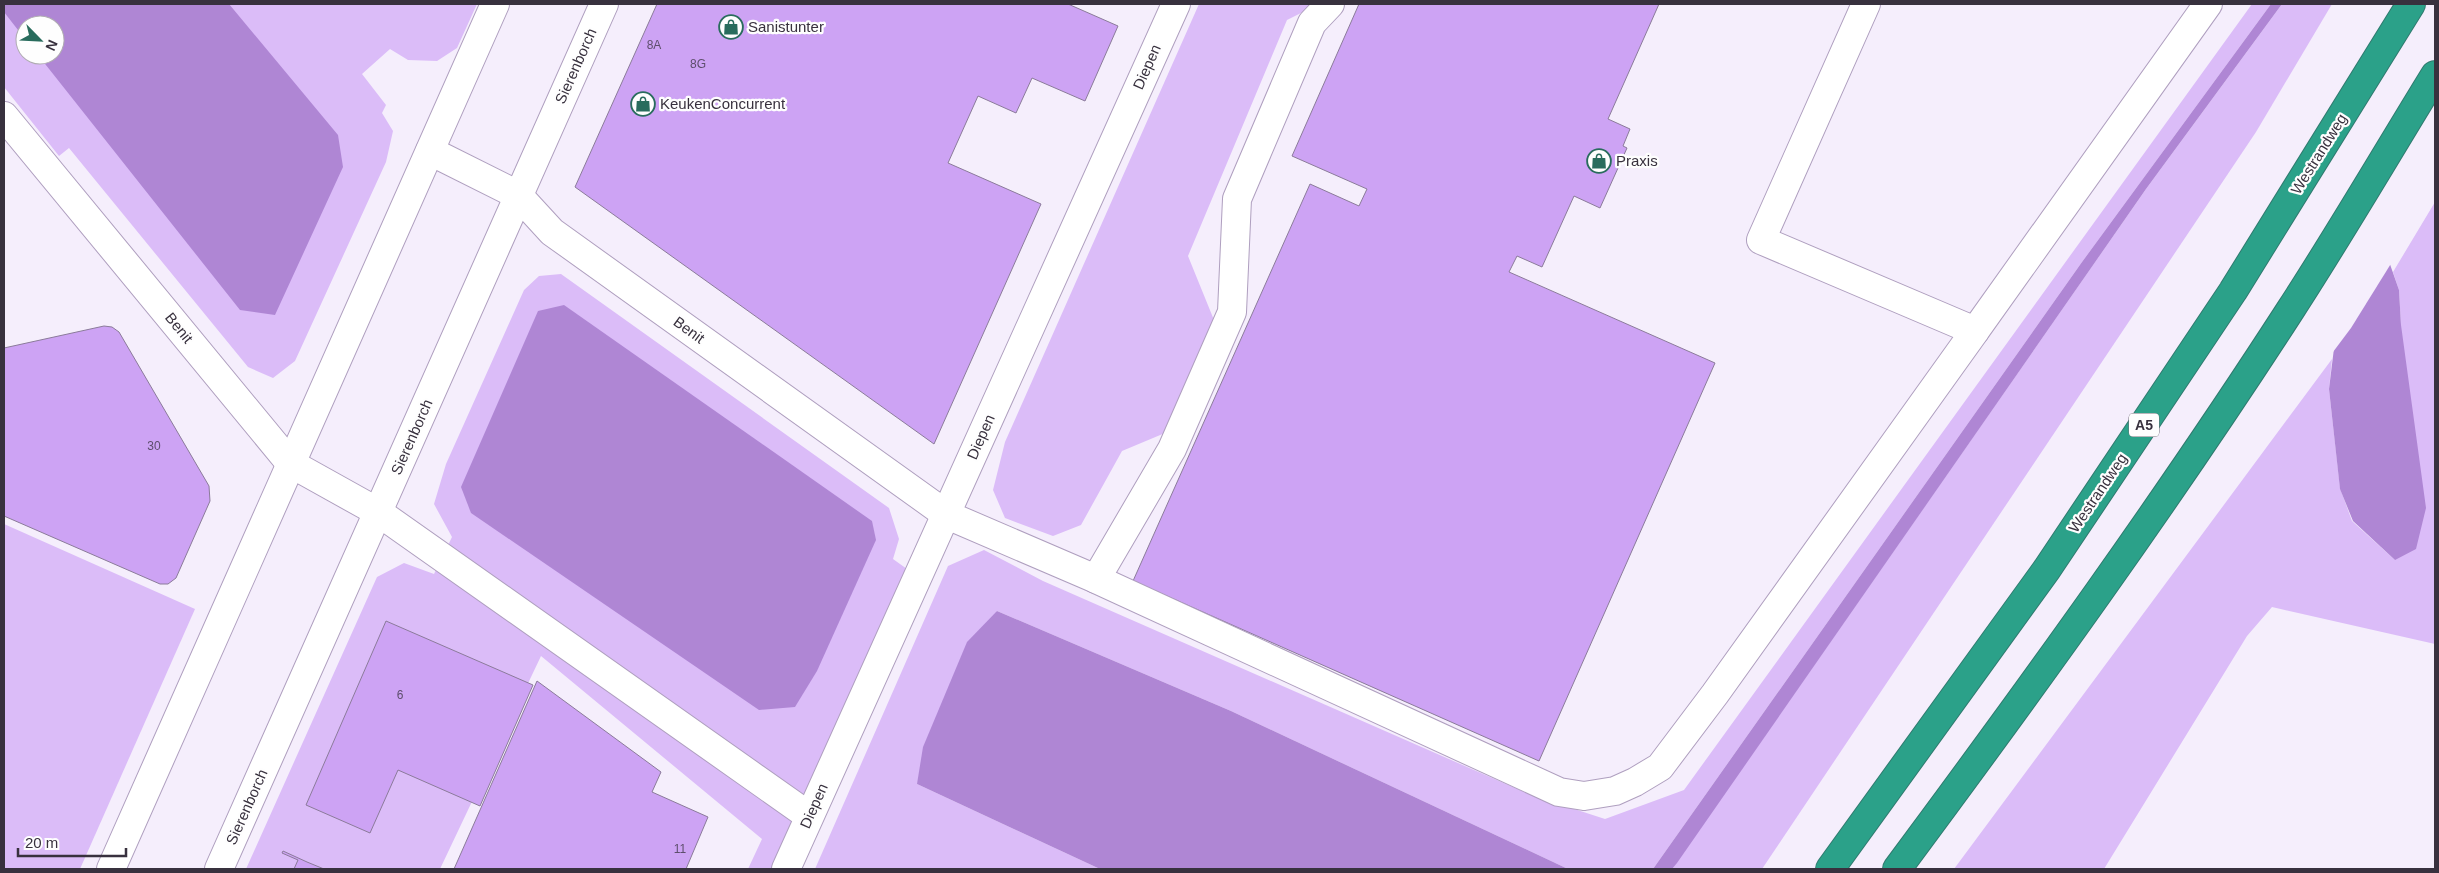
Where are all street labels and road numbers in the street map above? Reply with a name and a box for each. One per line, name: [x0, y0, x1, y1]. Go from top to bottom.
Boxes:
street label: Sierenborch: [551, 25, 600, 106]
street label: Diepen: [1129, 42, 1164, 92]
street label: Westrandweg: [2287, 110, 2350, 197]
street label: Benit: [162, 309, 197, 347]
street label: Benit: [670, 313, 709, 347]
street label: Sierenborch: [387, 396, 436, 477]
street label: Diepen: [963, 412, 998, 462]
road number: A5: [2129, 414, 2159, 436]
street label: Westrandweg: [2065, 450, 2130, 535]
street label: Sierenborch: [222, 766, 271, 847]
street label: Diepen: [796, 781, 831, 831]

